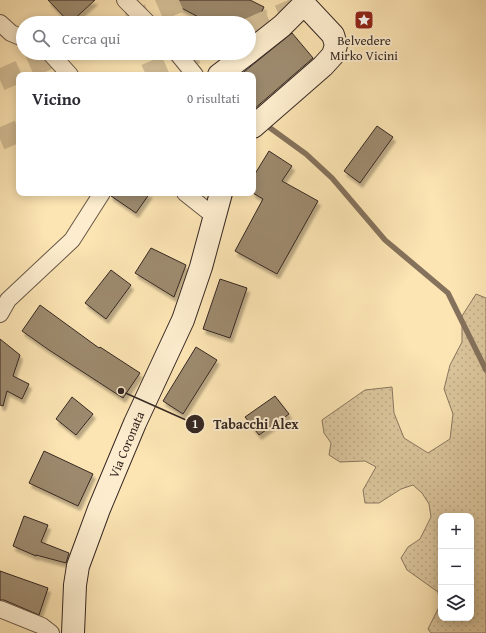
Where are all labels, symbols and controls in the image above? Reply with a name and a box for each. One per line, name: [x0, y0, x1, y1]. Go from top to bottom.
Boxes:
place icon: Belvedere Mirko Vicini: [353, 9, 375, 31]
search box: [16, 16, 256, 60]
icon: search: [30, 27, 52, 49]
text: Cerca qui: [62, 28, 120, 49]
place label: Belvedere Mirko Vicini: [330, 31, 398, 65]
text: Vicino: [32, 86, 81, 111]
text: 0 risultati: [187, 89, 240, 108]
street label: Via Coronata: [104, 407, 150, 481]
callout: Tabacchi Alex: [185, 411, 306, 437]
text: Tabacchi Alex: [213, 414, 299, 434]
text: 1: [192, 415, 198, 432]
map controls: [438, 513, 474, 621]
button: +: [438, 513, 474, 549]
button: −: [438, 549, 474, 585]
button: layers: [438, 585, 474, 621]

